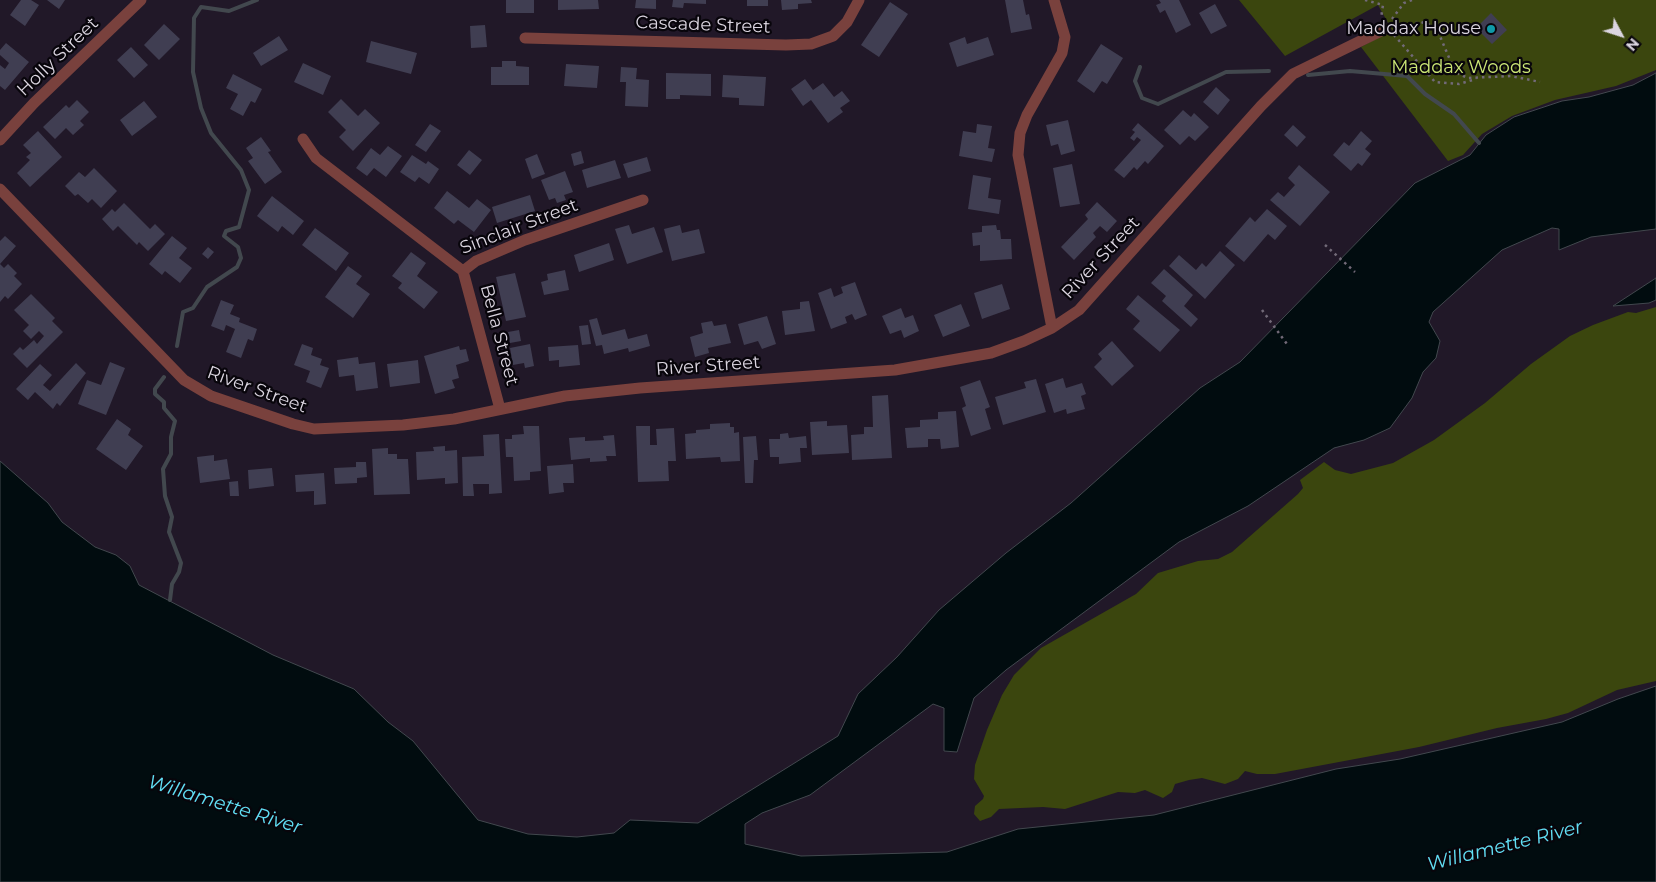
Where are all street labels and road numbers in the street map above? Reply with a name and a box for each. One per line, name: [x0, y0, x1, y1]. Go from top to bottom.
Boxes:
street label: Cascade Street: [635, 12, 771, 38]
street label: Holly Street: [13, 13, 103, 101]
street label: Sinclair Street: [457, 195, 581, 259]
street label: River Street: [1057, 212, 1145, 304]
street label: Bella Street: [475, 282, 523, 388]
street label: River Street: [655, 352, 761, 380]
street label: River Street: [204, 362, 310, 418]

